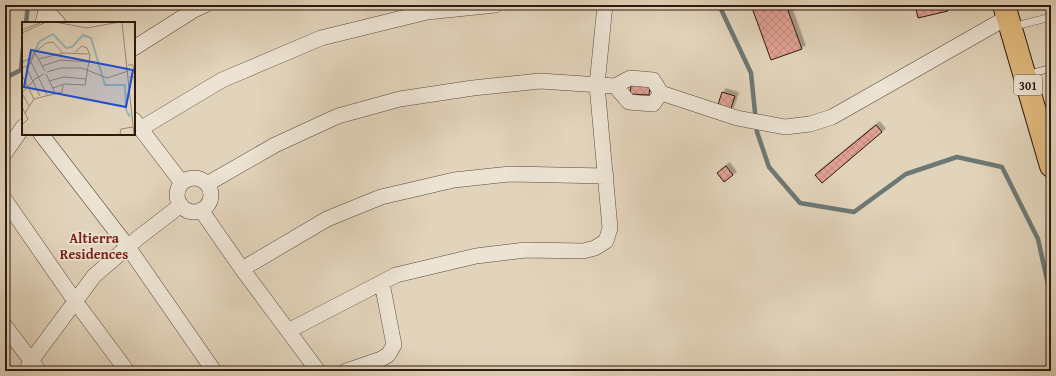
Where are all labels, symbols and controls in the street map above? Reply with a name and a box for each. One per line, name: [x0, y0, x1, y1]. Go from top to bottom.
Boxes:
inset map: [22, 22, 135, 135]
road number: 301: [1014, 75, 1042, 95]
district label: Altierra Residences: [60, 228, 128, 264]

